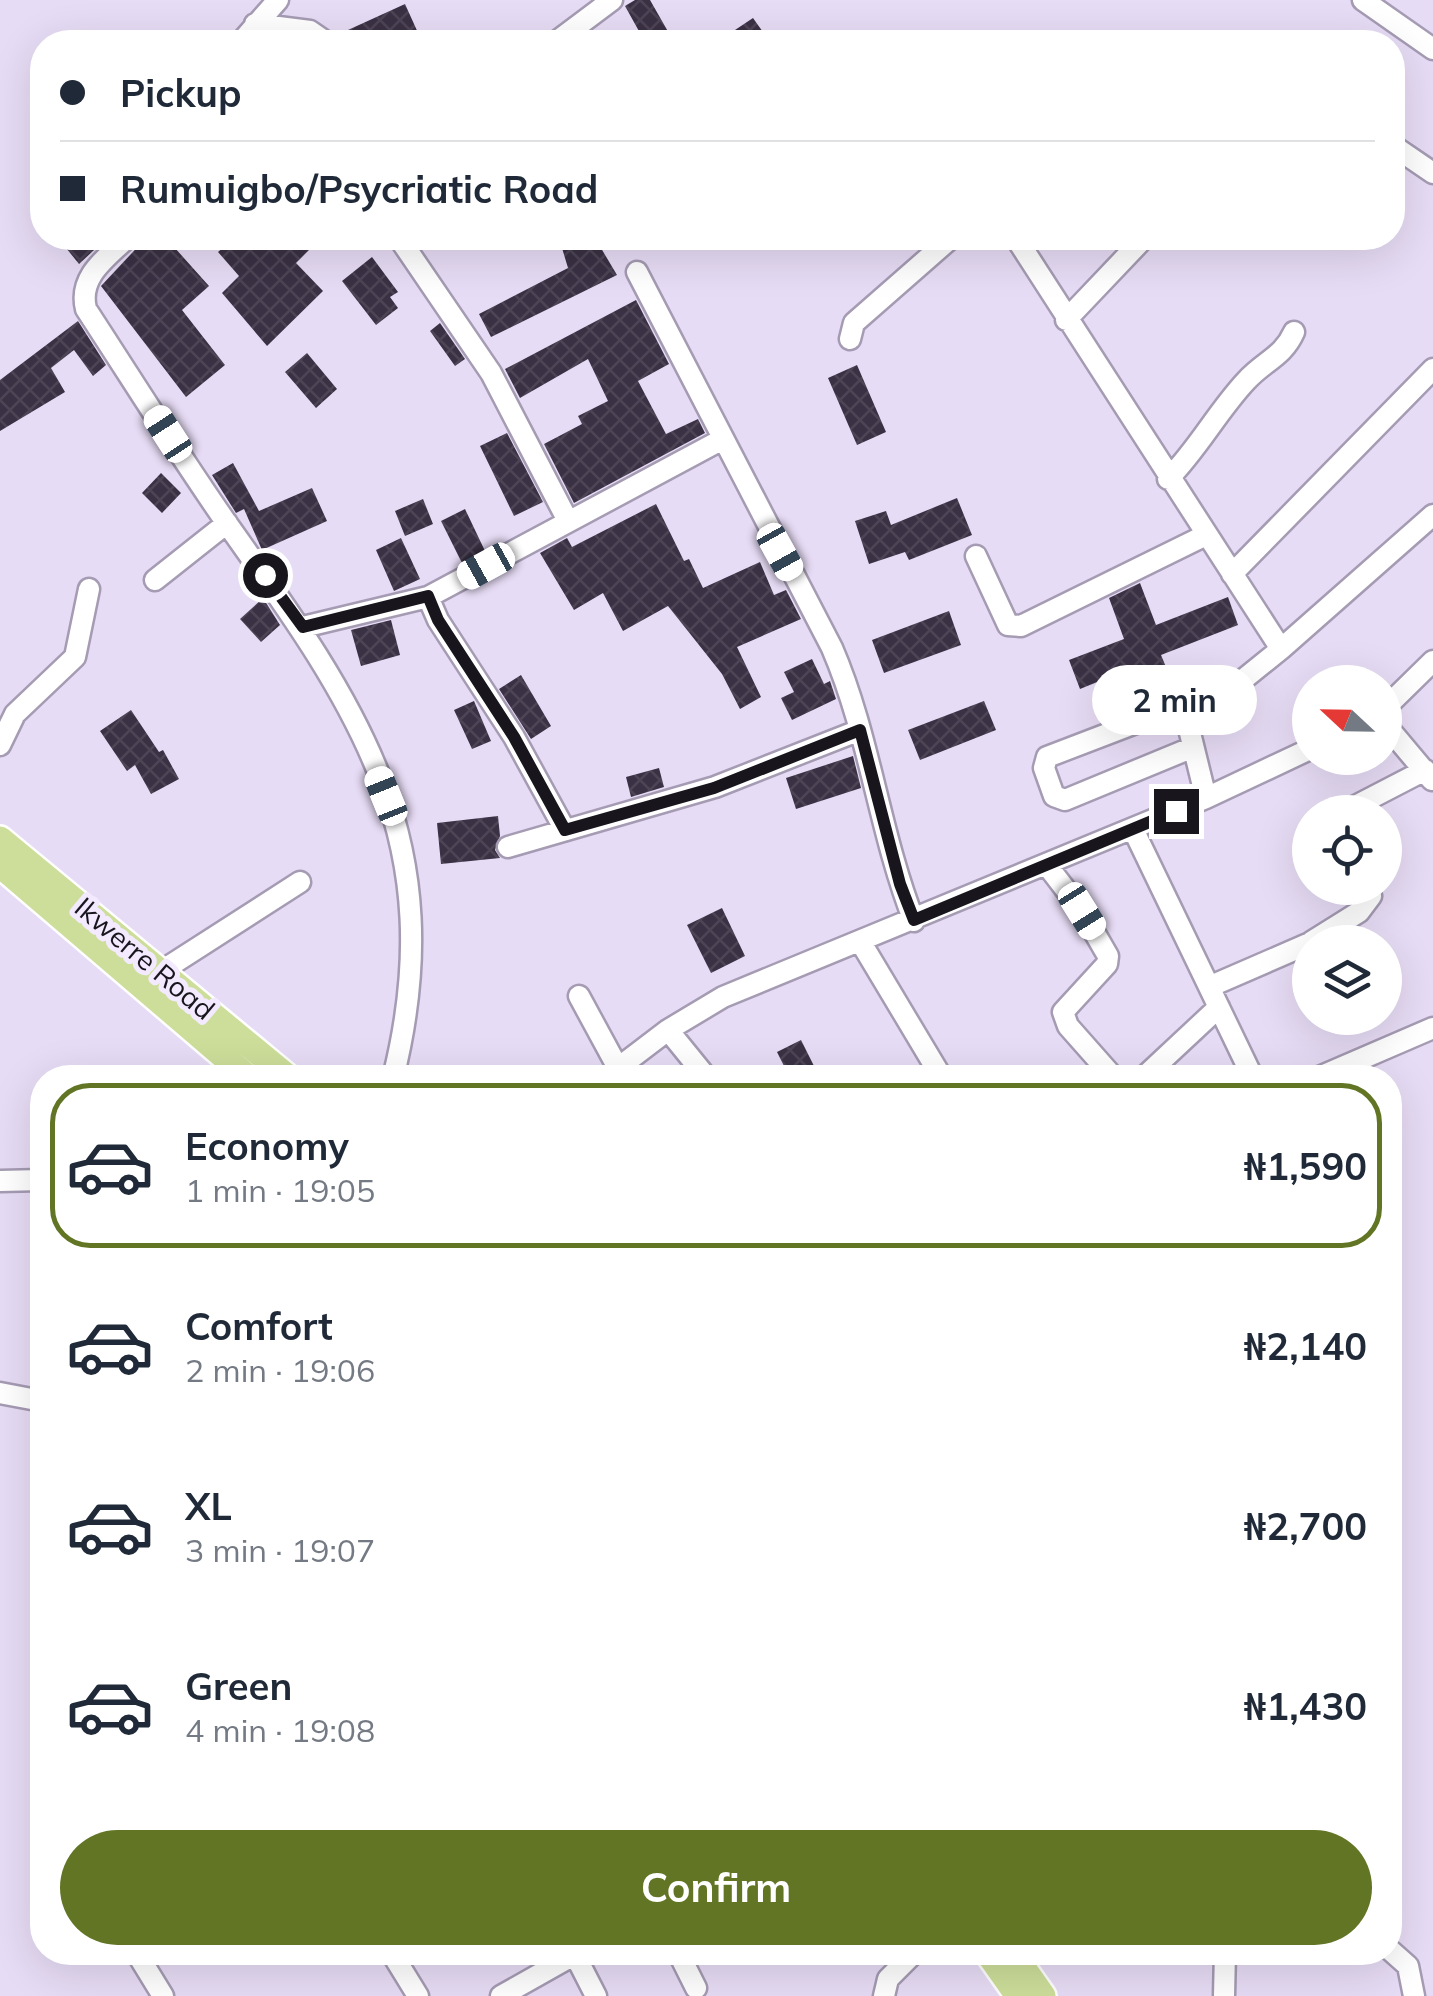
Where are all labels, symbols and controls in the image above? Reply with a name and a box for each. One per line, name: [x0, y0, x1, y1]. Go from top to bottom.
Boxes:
text: Pickup: [120, 69, 242, 117]
text: Rumuigbo/Psycriatic Road: [120, 165, 598, 213]
car: [139, 401, 197, 467]
car: [752, 518, 808, 586]
car: [452, 538, 520, 594]
route start: [243, 553, 288, 598]
north arrow: [1292, 665, 1402, 775]
map controls: [1292, 665, 1402, 1035]
callout: 2 min: [1094, 666, 1258, 736]
text: 2 min: [1132, 680, 1217, 720]
car: [361, 763, 411, 829]
route end: [1154, 789, 1199, 834]
button: locate: [1292, 795, 1402, 905]
car: [1053, 878, 1111, 944]
street label: Ikwerre Road: [68, 889, 222, 1027]
button: layers: [1292, 925, 1402, 1035]
icon: car: [65, 1121, 155, 1211]
text: Economy: [185, 1122, 349, 1170]
text: ₦1,590: [1244, 1142, 1367, 1190]
text: 1 min · 19:05: [185, 1170, 375, 1210]
icon: car: [65, 1301, 155, 1391]
text: Comfort: [185, 1302, 333, 1350]
text: ₦2,140: [1244, 1322, 1367, 1370]
text: 2 min · 19:06: [185, 1350, 375, 1390]
icon: car: [65, 1481, 155, 1571]
text: XL: [185, 1482, 232, 1530]
text: ₦2,700: [1244, 1502, 1367, 1550]
text: 3 min · 19:07: [185, 1530, 375, 1570]
icon: car: [65, 1661, 155, 1751]
text: Green: [185, 1662, 292, 1710]
text: ₦1,430: [1244, 1682, 1367, 1730]
text: 4 min · 19:08: [185, 1710, 375, 1750]
button: Confirm: [60, 1830, 1372, 1945]

